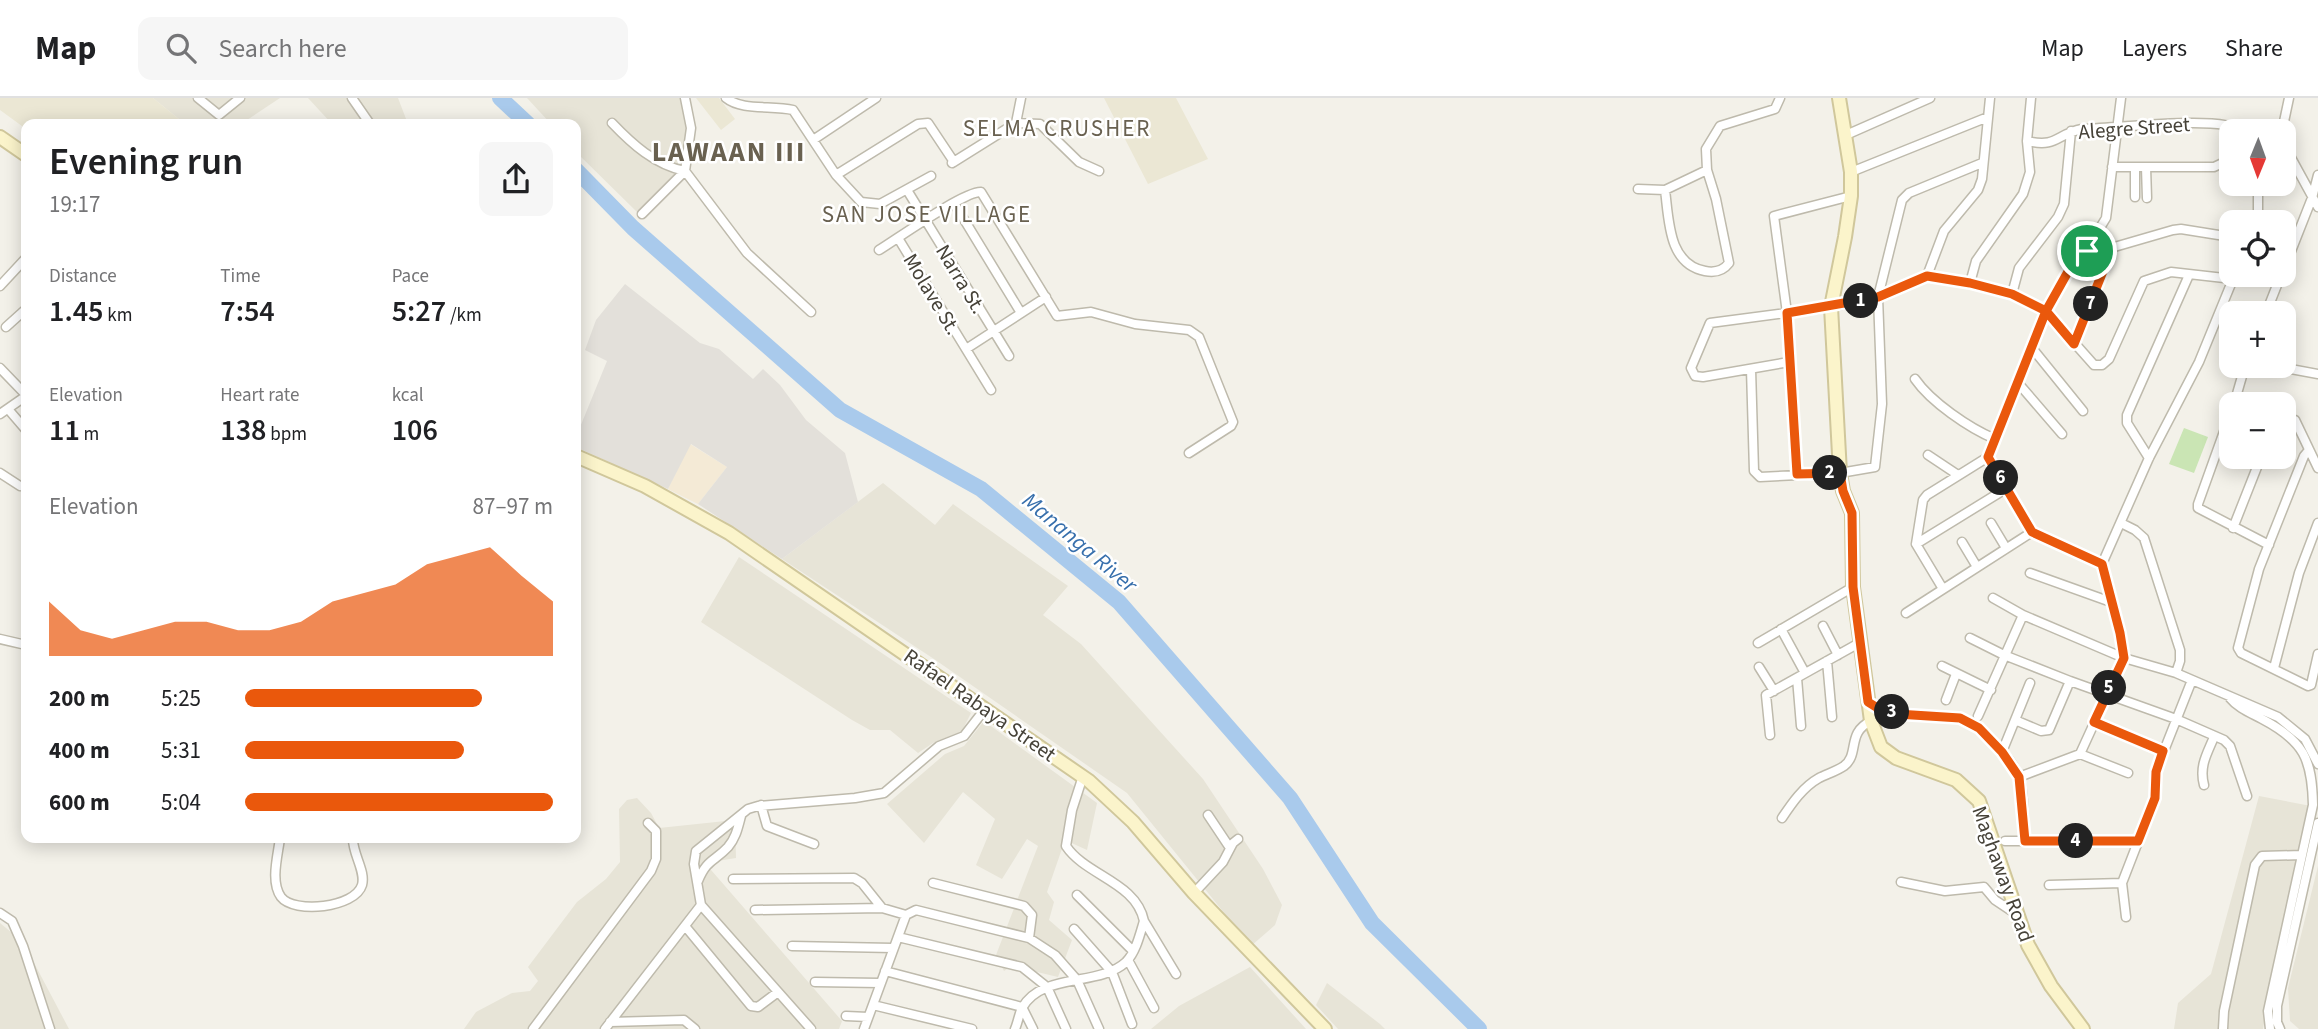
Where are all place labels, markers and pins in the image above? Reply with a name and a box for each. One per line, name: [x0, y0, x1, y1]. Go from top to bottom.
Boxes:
pin: [2057, 221, 2117, 281]
pin: 1: [1843, 284, 1878, 318]
pin: 7: [2074, 286, 2108, 322]
pin: 2: [1812, 456, 1848, 490]
pin: 6: [1983, 460, 2018, 496]
pin: 5: [2092, 670, 2126, 706]
pin: 3: [1874, 694, 1910, 730]
pin: 4: [2058, 824, 2094, 858]

